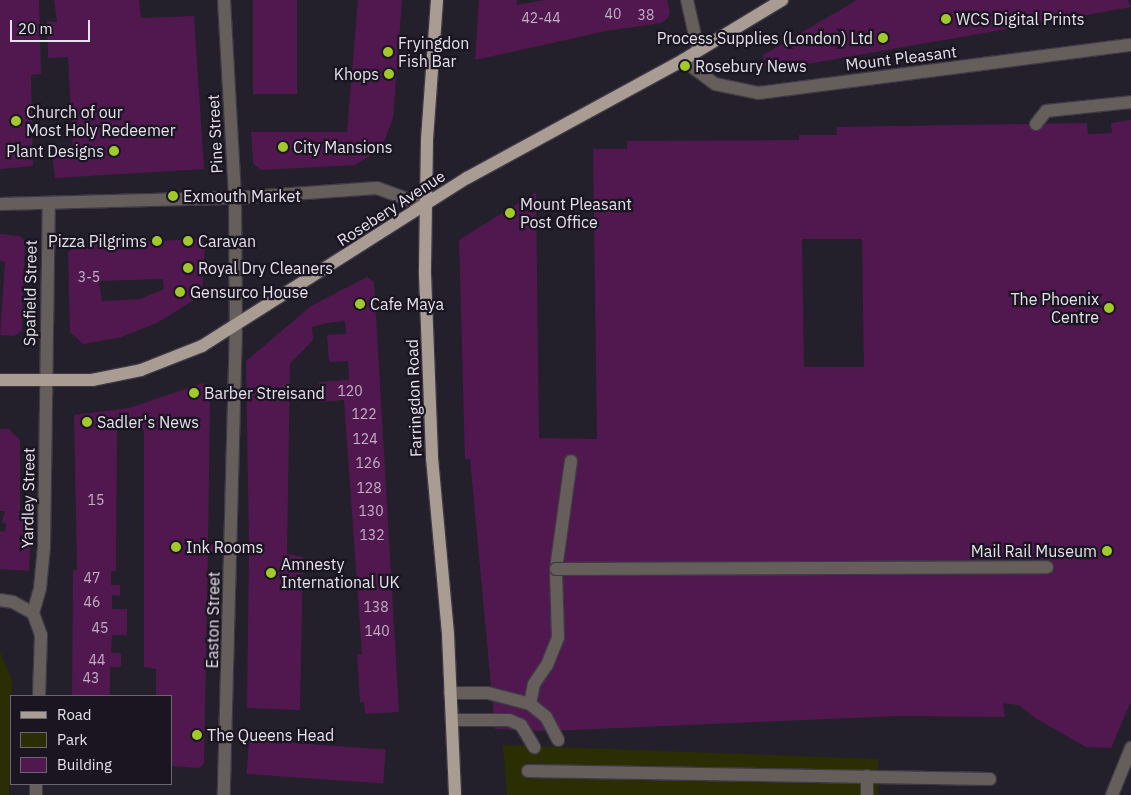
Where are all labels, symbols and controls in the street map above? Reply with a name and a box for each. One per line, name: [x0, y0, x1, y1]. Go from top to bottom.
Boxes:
house number: 40: [605, 6, 621, 22]
house number: 38: [638, 7, 654, 23]
place label: WCS Digital Prints: [956, 9, 1085, 29]
scale bar: [12, 10, 92, 42]
house number: 42-44: [521, 10, 561, 26]
marker: WCS Digital Prints: [940, 13, 952, 25]
text: 20 m: [18, 19, 53, 38]
place label: Process Supplies (London) Ltd: [657, 28, 873, 48]
marker: Process Supplies (London) Ltd: [877, 32, 889, 44]
place label: Fryingdon Fish Bar: [398, 33, 469, 71]
street label: Mount Pleasant: [844, 42, 958, 74]
marker: Fryingdon Fish Bar: [382, 46, 394, 58]
place label: Rosebury News: [695, 56, 807, 76]
marker: Rosebury News: [679, 60, 691, 72]
place label: Khops: [334, 64, 379, 84]
marker: Khops: [383, 68, 395, 80]
street label: Pine Street: [203, 94, 227, 174]
place label: Church of our Most Holy Redeemer: [26, 102, 176, 140]
marker: Church of our Most Holy Redeemer: [10, 115, 22, 127]
place label: City Mansions: [293, 137, 393, 157]
place label: Plant Designs: [6, 141, 104, 161]
marker: City Mansions: [277, 141, 289, 153]
marker: Plant Designs: [108, 145, 120, 157]
street label: Rosebery Avenue: [333, 166, 449, 250]
place label: Exmouth Market: [183, 186, 301, 206]
marker: Exmouth Market: [167, 190, 179, 202]
place label: Mount Pleasant Post Office: [520, 194, 632, 232]
marker: Mount Pleasant Post Office: [504, 207, 516, 219]
place label: Pizza Pilgrims: [48, 231, 147, 251]
place label: Caravan: [198, 231, 256, 251]
marker: Pizza Pilgrims: [151, 235, 163, 247]
marker: Caravan: [182, 235, 194, 247]
street label: Spafield Street: [19, 240, 41, 346]
place label: Royal Dry Cleaners: [198, 258, 333, 278]
marker: Royal Dry Cleaners: [182, 262, 194, 274]
house number: 3-5: [78, 269, 100, 285]
place label: Gensurco House: [190, 282, 308, 302]
marker: Gensurco House: [174, 286, 186, 298]
place label: The Phoenix Centre: [1010, 289, 1099, 327]
place label: Cafe Maya: [370, 294, 444, 314]
marker: Cafe Maya: [354, 298, 366, 310]
marker: The Phoenix Centre: [1103, 302, 1115, 314]
street label: Farringdon Road: [402, 339, 426, 457]
place label: Barber Streisand: [204, 383, 325, 403]
house number: 120: [337, 383, 363, 399]
marker: Barber Streisand: [188, 387, 200, 399]
house number: 122: [351, 406, 377, 422]
place label: Sadler's News: [97, 412, 199, 432]
marker: Sadler's News: [81, 416, 93, 428]
house number: 124: [352, 431, 378, 447]
street label: Yardley Street: [18, 447, 38, 549]
house number: 126: [355, 455, 381, 471]
house number: 128: [356, 480, 382, 496]
house number: 15: [88, 492, 104, 508]
house number: 130: [358, 503, 384, 519]
house number: 132: [359, 527, 385, 543]
place label: Ink Rooms: [186, 537, 263, 557]
marker: Ink Rooms: [170, 541, 182, 553]
place label: Mail Rail Museum: [971, 541, 1097, 561]
marker: Mail Rail Museum: [1101, 545, 1113, 557]
place label: Amnesty International UK: [281, 554, 400, 592]
marker: Amnesty International UK: [265, 567, 277, 579]
house number: 47: [84, 570, 100, 586]
street label: Easton Street: [203, 571, 223, 669]
house number: 46: [84, 594, 100, 610]
house number: 138: [363, 599, 389, 615]
house number: 45: [92, 620, 108, 636]
house number: 140: [364, 623, 390, 639]
house number: 44: [89, 652, 105, 668]
house number: 43: [83, 670, 99, 686]
legend: [10, 695, 172, 785]
text: Road: [57, 705, 92, 724]
place label: The Queens Head: [207, 725, 334, 745]
marker: The Queens Head: [191, 729, 203, 741]
text: Park: [57, 730, 87, 749]
text: Building: [57, 755, 112, 774]

